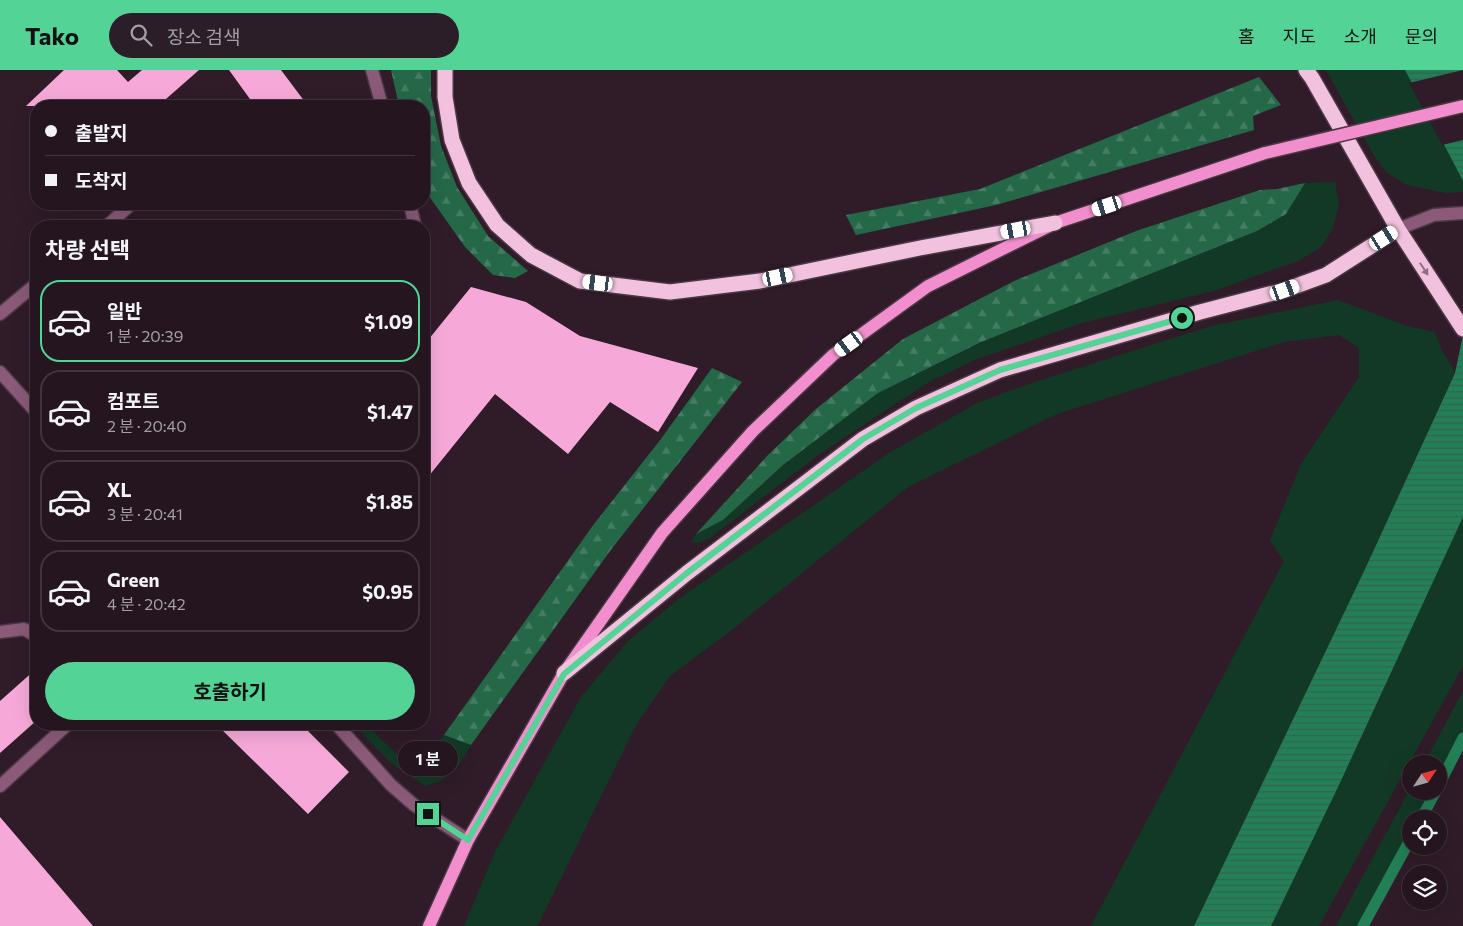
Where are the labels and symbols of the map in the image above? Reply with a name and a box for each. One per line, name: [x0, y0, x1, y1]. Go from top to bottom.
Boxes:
car: [1090, 194, 1123, 218]
car: [999, 220, 1032, 240]
car: [1367, 224, 1400, 252]
one-way arrow: [1420, 262, 1429, 276]
car: [761, 267, 794, 287]
car: [582, 274, 613, 292]
car: [1268, 278, 1301, 302]
route start: [1171, 307, 1193, 329]
car: [832, 329, 865, 359]
callout: 1 분: [398, 742, 458, 776]
north arrow: [1402, 755, 1448, 800]
route end: [417, 803, 439, 825]

